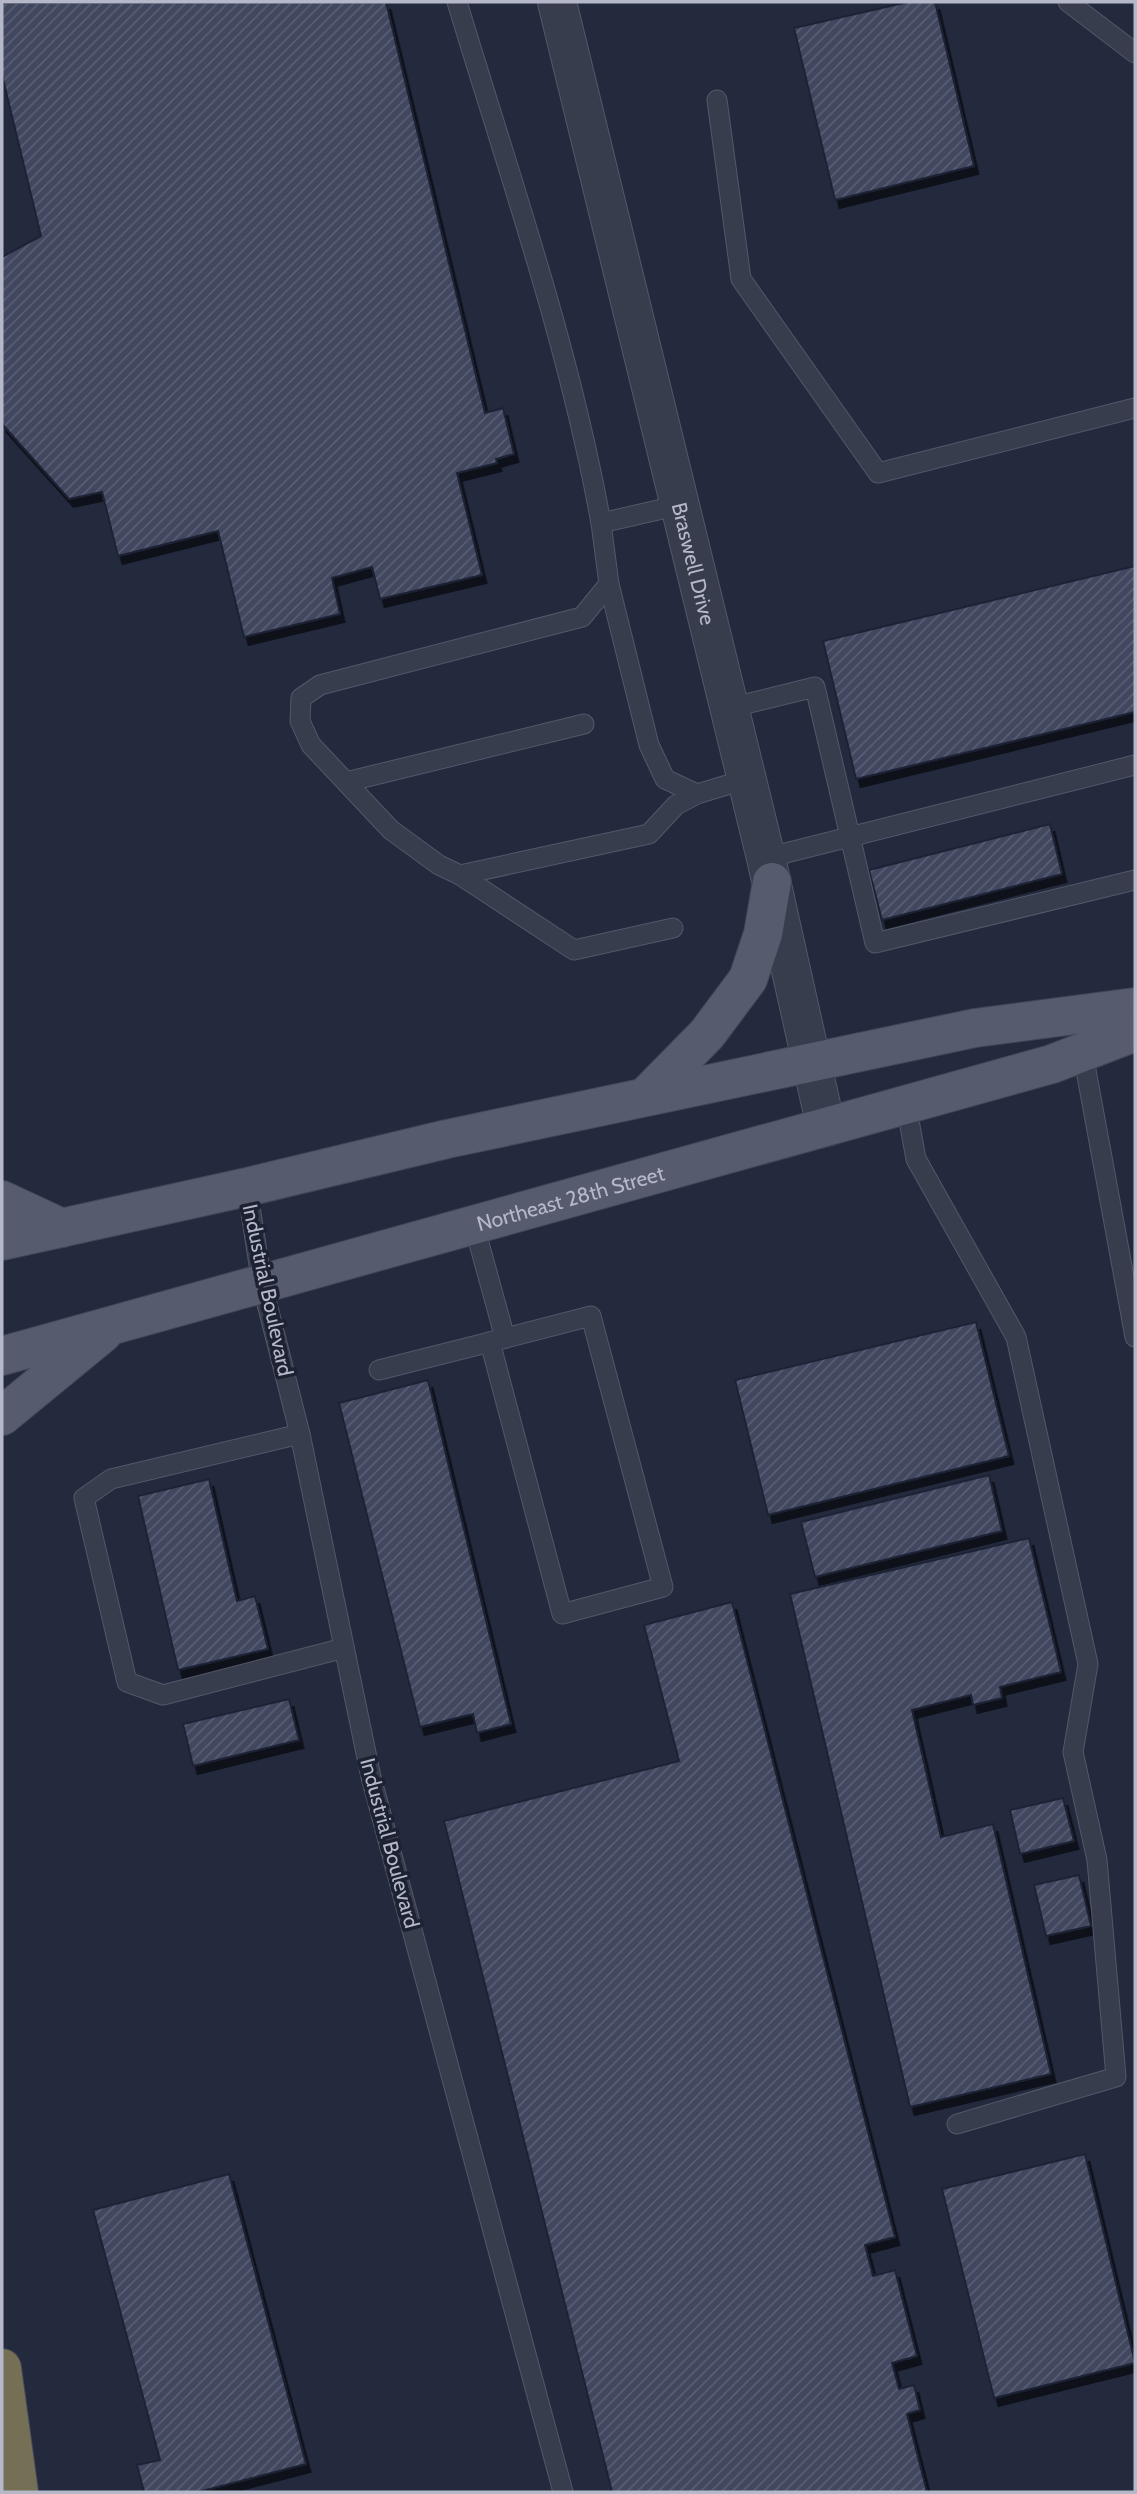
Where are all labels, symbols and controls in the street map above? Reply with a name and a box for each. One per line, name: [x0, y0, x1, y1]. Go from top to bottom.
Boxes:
street label: Braswell Drive: [667, 500, 721, 628]
street label: Northeast 28th Street: [474, 1160, 667, 1236]
street label: Industrial Boulevard: [238, 1202, 298, 1378]
street label: Industrial Boulevard: [355, 1755, 425, 1931]

